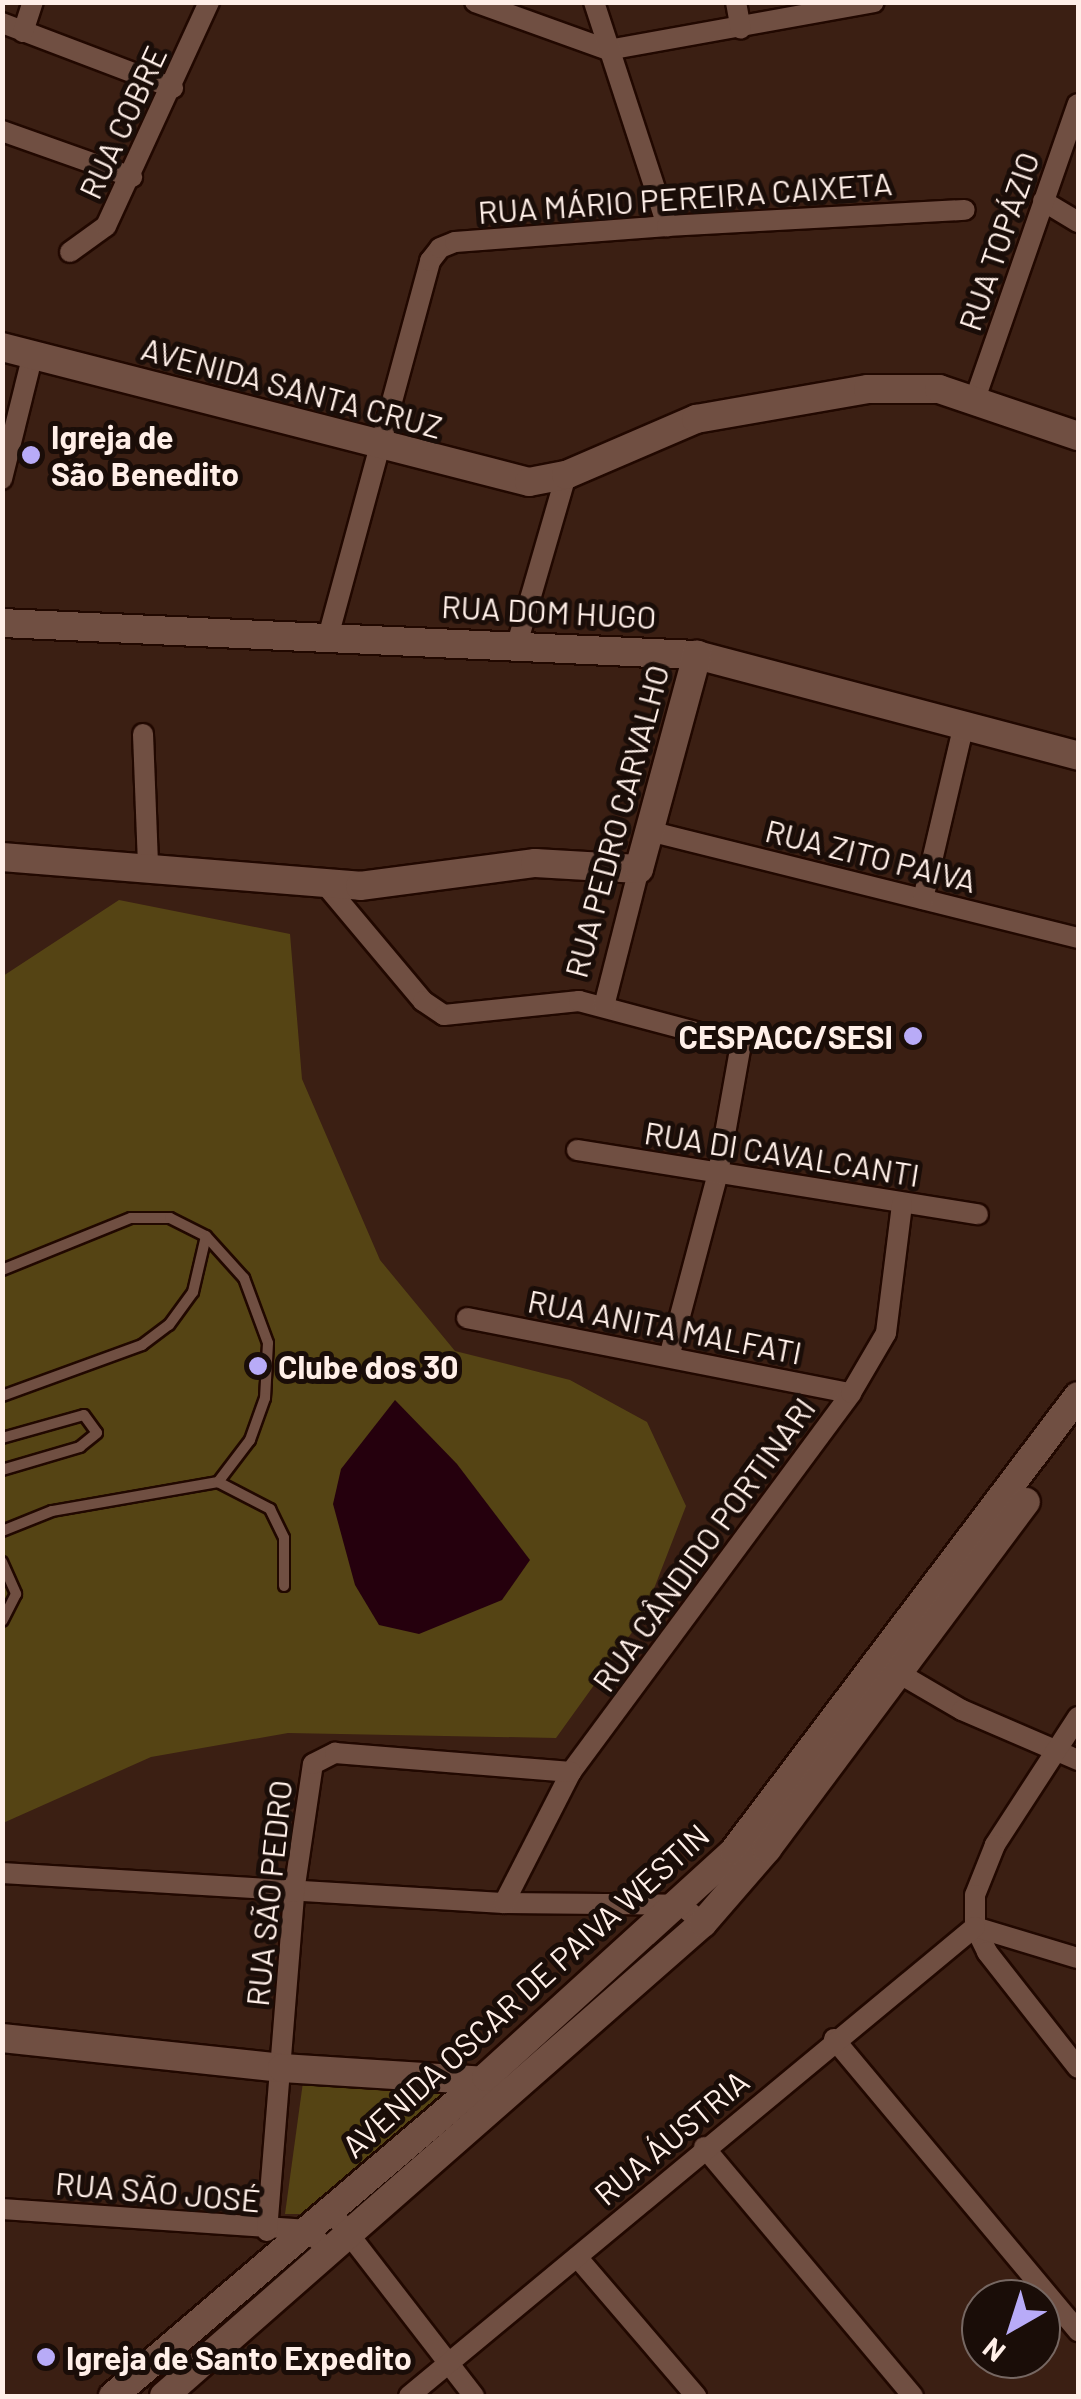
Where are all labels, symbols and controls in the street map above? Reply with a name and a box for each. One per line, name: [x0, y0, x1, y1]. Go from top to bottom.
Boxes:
street label: RUA COBRE: [70, 39, 174, 205]
street label: RUA TOPÁZIO: [949, 147, 1047, 335]
street label: RUA MÁRIO PEREIRA CAIXETA: [476, 163, 894, 231]
street label: AVENIDA SANTA CRUZ: [137, 328, 447, 446]
place label: Igreja de São Benedito: [51, 418, 239, 493]
marker: Igreja de São Benedito: [20, 444, 42, 466]
street label: RUA DOM HUGO: [440, 586, 658, 636]
street label: RUA PEDRO CARVALHO: [556, 660, 676, 982]
street label: RUA ZITO PAIVA: [762, 810, 980, 900]
place label: CESPACC/SESI: [678, 1017, 893, 1055]
marker: CESPACC/SESI: [902, 1025, 924, 1047]
street label: RUA DI CAVALCANTI: [642, 1112, 922, 1194]
street label: RUA ANITA MALFATI: [525, 1281, 805, 1371]
place label: Clube dos 30: [278, 1347, 459, 1385]
marker: Clube dos 30: [247, 1355, 269, 1377]
street label: RUA CÂNDIDO PORTINARI: [583, 1390, 823, 1698]
street label: RUA SÃO PEDRO: [237, 1778, 299, 2008]
street label: AVENIDA OSCAR DE PAIVA WESTIN: [334, 1815, 716, 2165]
street label: RUA ÁUSTRIA: [586, 2061, 756, 2213]
street label: RUA SÃO JOSÉ: [54, 2163, 262, 2219]
north arrow: [961, 2279, 1061, 2379]
text: N: [975, 2332, 1011, 2370]
place label: Igreja de Santo Expedito: [66, 2338, 412, 2376]
marker: Igreja de Santo Expedito: [35, 2346, 57, 2368]

